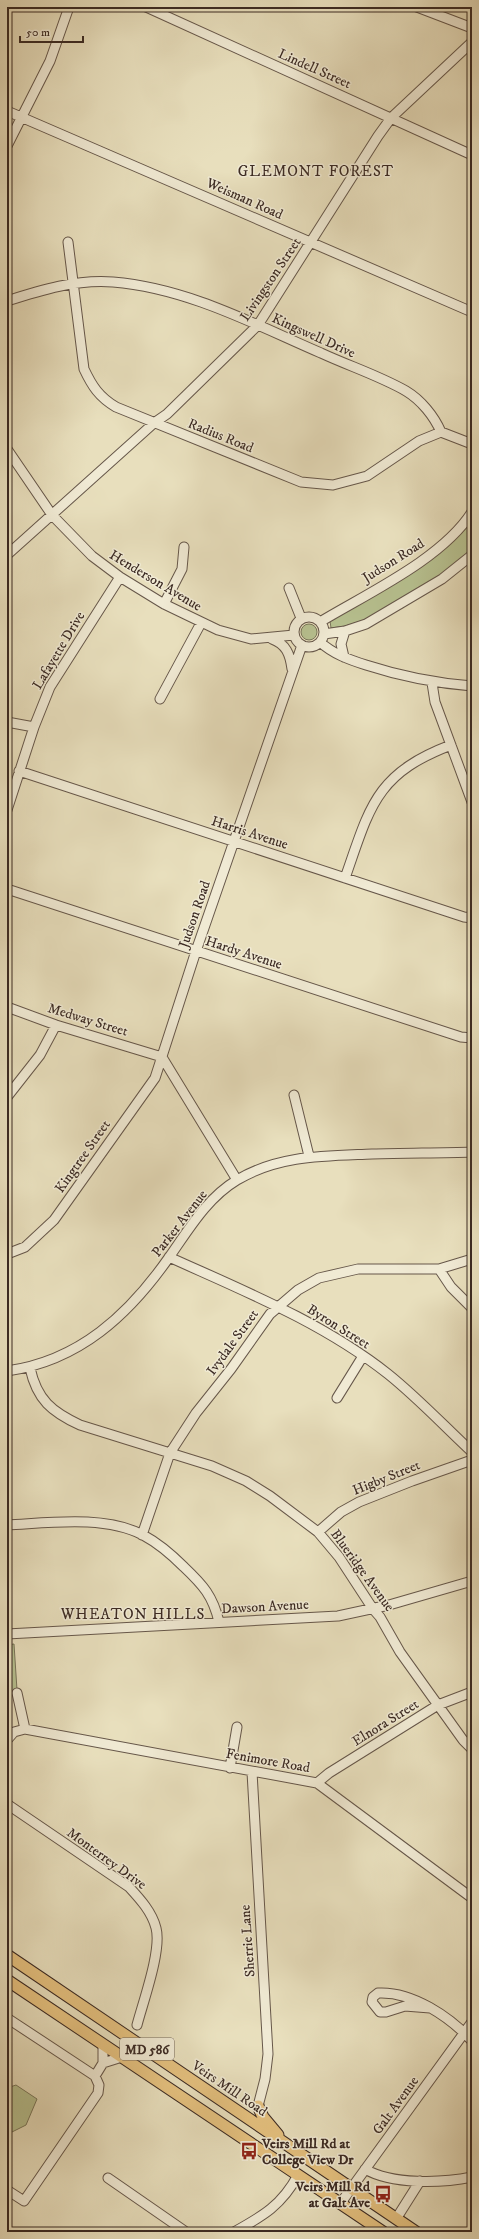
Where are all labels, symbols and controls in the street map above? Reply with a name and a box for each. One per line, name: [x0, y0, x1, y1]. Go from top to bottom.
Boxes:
scale bar: [20, 18, 83, 44]
text: 50 m: [26, 25, 50, 40]
street label: Lindell Street: [275, 45, 354, 93]
district label: GLEMONT FOREST: [238, 162, 394, 181]
street label: Weisman Road: [203, 174, 286, 224]
street label: Livingston Street: [236, 234, 306, 325]
street label: Kingswell Drive: [269, 309, 358, 362]
street label: Radius Road: [185, 415, 256, 457]
street label: Judson Road: [357, 535, 428, 588]
street label: Henderson Avenue: [106, 546, 205, 616]
street label: Lafayette Drive: [29, 608, 89, 693]
street label: Harris Avenue: [209, 812, 291, 854]
street label: Judson Road: [174, 878, 215, 952]
street label: Hardy Avenue: [203, 932, 285, 974]
street label: Medway Street: [45, 999, 130, 1041]
street label: Kingtree Street: [51, 1116, 115, 1197]
street label: Parker Avenue: [148, 1186, 212, 1261]
street label: Byron Street: [304, 1300, 374, 1354]
street label: Ivydale Street: [203, 1306, 263, 1379]
street label: Higby Street: [350, 1456, 423, 1500]
street label: Blueridge Avenue: [326, 1526, 398, 1615]
street label: Dawson Avenue: [221, 1596, 309, 1618]
district label: WHEATON HILLS: [60, 1605, 205, 1624]
street label: Elnora Street: [349, 1695, 423, 1750]
street label: Fenimore Road: [224, 1745, 311, 1777]
street label: Monterrey Drive: [63, 1824, 150, 1894]
street label: Sherrie Lane: [236, 1904, 259, 1978]
road number: MD 586: [120, 2038, 174, 2060]
street label: Veirs Mill Road: [187, 2056, 271, 2121]
street label: Galt Avenue: [369, 2073, 423, 2138]
place label: Veirs Mill Rd at College View Dr: [261, 2135, 354, 2169]
bus stop icon: Veirs Mill Rd at College View Dr: [239, 2141, 259, 2161]
place label: Veirs Mill Rd at Galt Ave: [294, 2178, 371, 2212]
bus stop icon: Veirs Mill Rd at Galt Ave: [373, 2184, 393, 2204]

